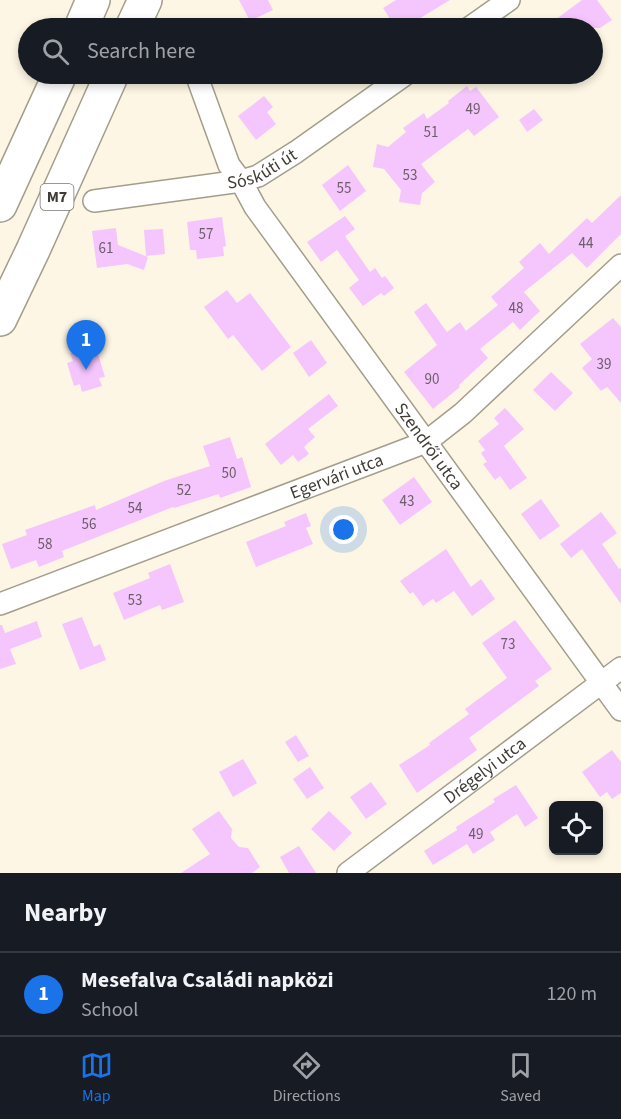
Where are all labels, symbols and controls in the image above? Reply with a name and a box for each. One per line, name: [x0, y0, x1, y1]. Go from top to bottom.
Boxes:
search box: [18, 18, 603, 84]
icon: search: [39, 35, 72, 68]
text: Search here: [87, 35, 195, 67]
house number: 49: [466, 99, 480, 120]
house number: 51: [424, 122, 438, 143]
street label: Sóskúti út: [225, 142, 302, 195]
house number: 53: [403, 165, 417, 186]
house number: 55: [337, 178, 351, 199]
road number: M7: [40, 184, 74, 210]
house number: 57: [199, 224, 213, 245]
house number: 44: [579, 233, 594, 254]
house number: 61: [99, 238, 113, 259]
house number: 48: [509, 298, 523, 319]
pin: 1: [66, 320, 106, 370]
house number: 39: [597, 354, 611, 375]
house number: 90: [425, 369, 439, 390]
street label: Szendrői utca: [389, 397, 469, 495]
street label: Egervári utca: [286, 447, 387, 505]
house number: 50: [222, 463, 236, 484]
house number: 52: [177, 480, 191, 501]
house number: 43: [400, 491, 414, 512]
house number: 54: [128, 498, 143, 519]
house number: 56: [82, 514, 96, 535]
your location: [329, 515, 358, 544]
house number: 58: [38, 534, 52, 555]
house number: 53: [128, 590, 142, 611]
house number: 73: [501, 634, 515, 655]
street label: Drégelyi utca: [438, 731, 531, 810]
map controls: [549, 801, 603, 855]
button: locate: [549, 801, 603, 855]
house number: 49: [469, 824, 483, 845]
text: Nearby: [24, 894, 107, 931]
text: Mesefalva Családi napközi: [81, 964, 334, 996]
text: 1: [38, 980, 49, 1008]
text: 120 m: [547, 980, 597, 1008]
text: School: [81, 996, 138, 1024]
tab: Map: [80, 1049, 113, 1107]
tab: Directions: [273, 1049, 340, 1107]
tab: Saved: [500, 1049, 541, 1107]

